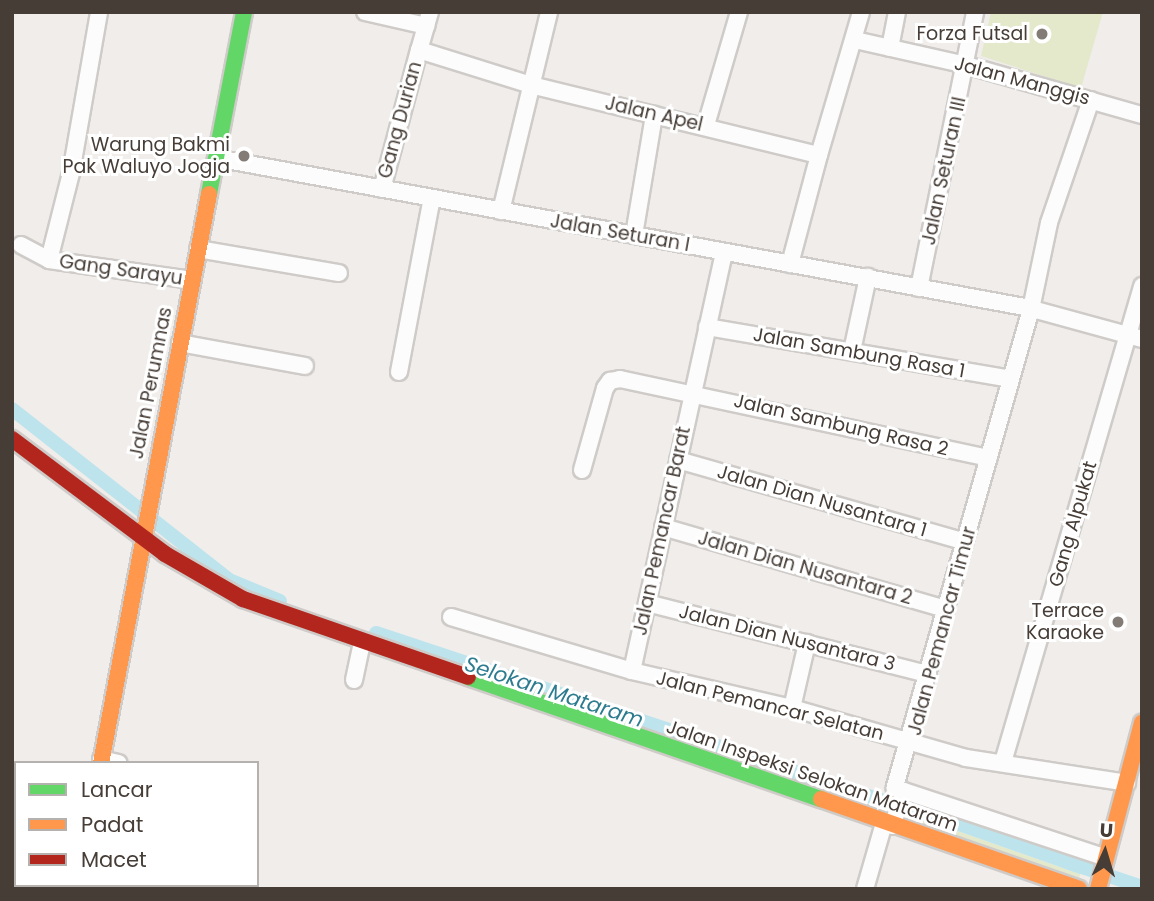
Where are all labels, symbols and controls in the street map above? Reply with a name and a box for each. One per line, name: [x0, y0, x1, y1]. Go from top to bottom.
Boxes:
place label: Forza Futsal: [917, 23, 1028, 45]
marker: Forza Futsal: [1034, 26, 1050, 42]
street label: Jalan Manggis: [952, 52, 1092, 110]
street label: Gang Durian: [373, 59, 427, 181]
street label: Jalan Apel: [603, 92, 705, 136]
street label: Jalan Seturan III: [917, 95, 971, 247]
place label: Warung Bakmi Pak Waluyo Jogja: [63, 134, 230, 178]
marker: Warung Bakmi Pak Waluyo Jogja: [236, 148, 252, 164]
street label: Jalan Seturan I: [548, 209, 692, 257]
street label: Gang Sarayu: [58, 250, 184, 290]
street label: Jalan Perumnas: [125, 305, 177, 461]
street label: Jalan Sambung Rasa 1: [751, 323, 967, 383]
street label: Jalan Sambung Rasa 2: [732, 389, 950, 461]
street label: Jalan Pemancar Barat: [629, 425, 695, 637]
street label: Gang Alpukat: [1044, 459, 1102, 589]
street label: Jalan Dian Nusantara 1: [714, 460, 930, 542]
street label: Jalan Pemancar Timur: [903, 524, 981, 738]
street label: Jalan Dian Nusantara 2: [695, 526, 915, 610]
street label: Jalan Dian Nusantara 3: [676, 600, 898, 676]
place label: Terrace Karaoke: [1026, 600, 1104, 644]
marker: Terrace Karaoke: [1110, 614, 1126, 630]
water label: Selokan Mataram: [461, 651, 647, 733]
street label: Jalan Pemancar Selatan: [654, 667, 886, 745]
street label: Jalan Inspeksi Selokan Mataram: [663, 715, 961, 837]
legend: [14, 761, 259, 887]
text: Lancar: [81, 775, 152, 804]
text: Padat: [81, 810, 143, 839]
north arrow: [1070, 817, 1140, 887]
text: U: [1099, 817, 1114, 844]
text: Macet: [81, 845, 147, 874]

